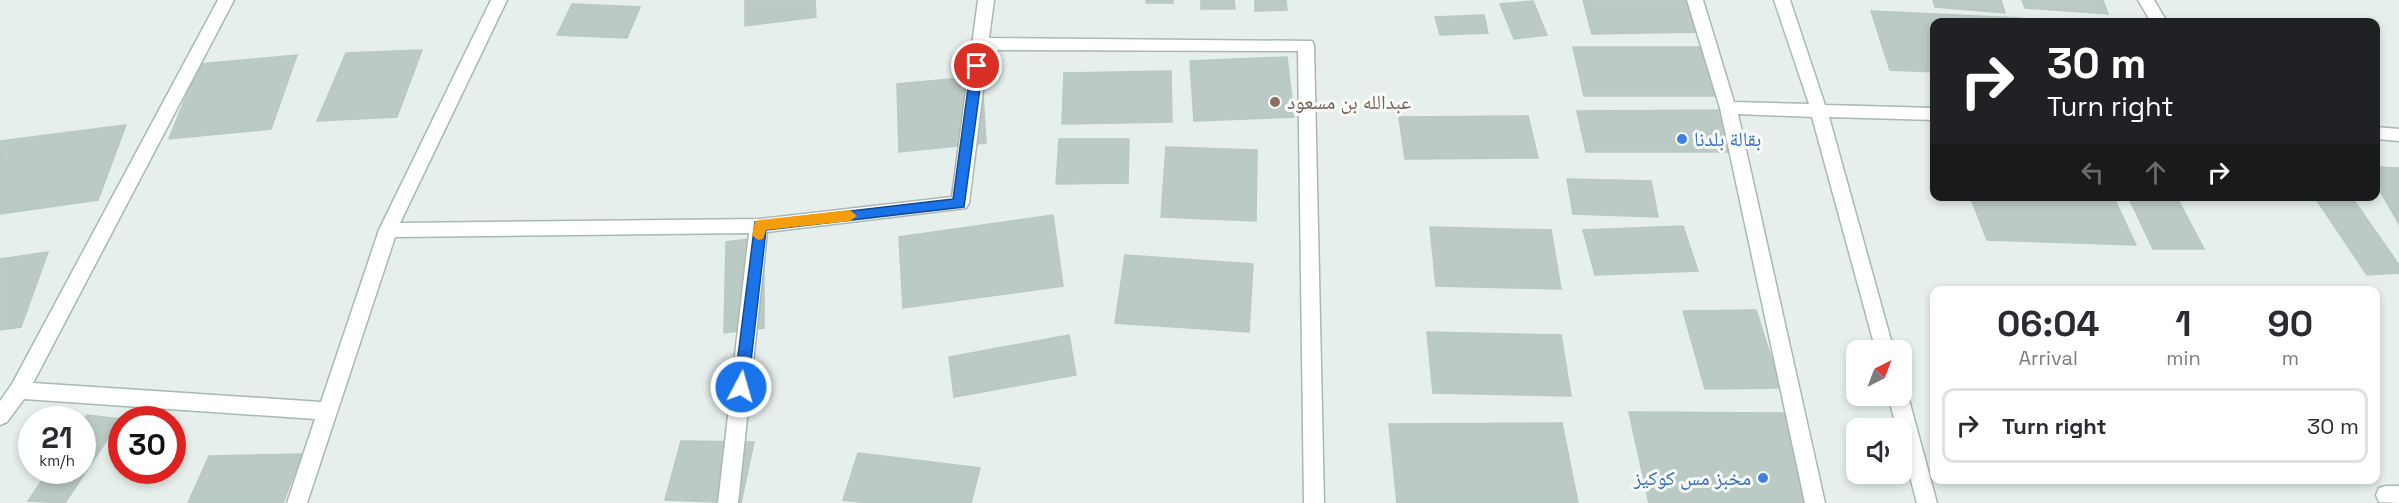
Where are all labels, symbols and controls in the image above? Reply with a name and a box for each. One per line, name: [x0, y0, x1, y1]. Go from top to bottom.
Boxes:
text: 30 m: [2047, 37, 2146, 90]
pin: [951, 40, 1002, 91]
icon: right: [1948, 42, 2026, 120]
icon: arrive: [960, 49, 993, 82]
place label: عبدالله بن مسعود: [1287, 89, 1411, 115]
text: Turn right: [2047, 89, 2174, 124]
marker: عبدالله بن مسعود: [1268, 95, 1282, 109]
place label: بقالة بلدنا: [1694, 126, 1761, 152]
marker: بقالة بلدنا: [1675, 132, 1689, 146]
icon: left: [2076, 156, 2109, 189]
icon: ahead: [2139, 156, 2172, 189]
icon: right: [2202, 156, 2235, 189]
text: 06:04: [1997, 301, 2099, 347]
text: 1: [2175, 301, 2192, 347]
text: 90: [2268, 301, 2313, 347]
north arrow: [1846, 340, 1912, 406]
map controls: [1846, 340, 1912, 484]
text: Arrival: [2018, 345, 2078, 371]
text: min: [2166, 345, 2201, 371]
text: m: [2282, 345, 2299, 371]
position arrow: [709, 355, 773, 419]
speed limit sign: 30: [108, 406, 186, 484]
icon: right: [1951, 409, 1984, 442]
text: Turn right: [2002, 412, 2107, 440]
text: 30 m: [2307, 412, 2359, 440]
text: 21: [41, 418, 73, 457]
button: sound: [1846, 418, 1912, 484]
text: km/h: [39, 451, 75, 470]
place label: مخبز مس كوكيز: [1633, 465, 1751, 491]
marker: مخبز مس كوكيز: [1756, 471, 1770, 485]

